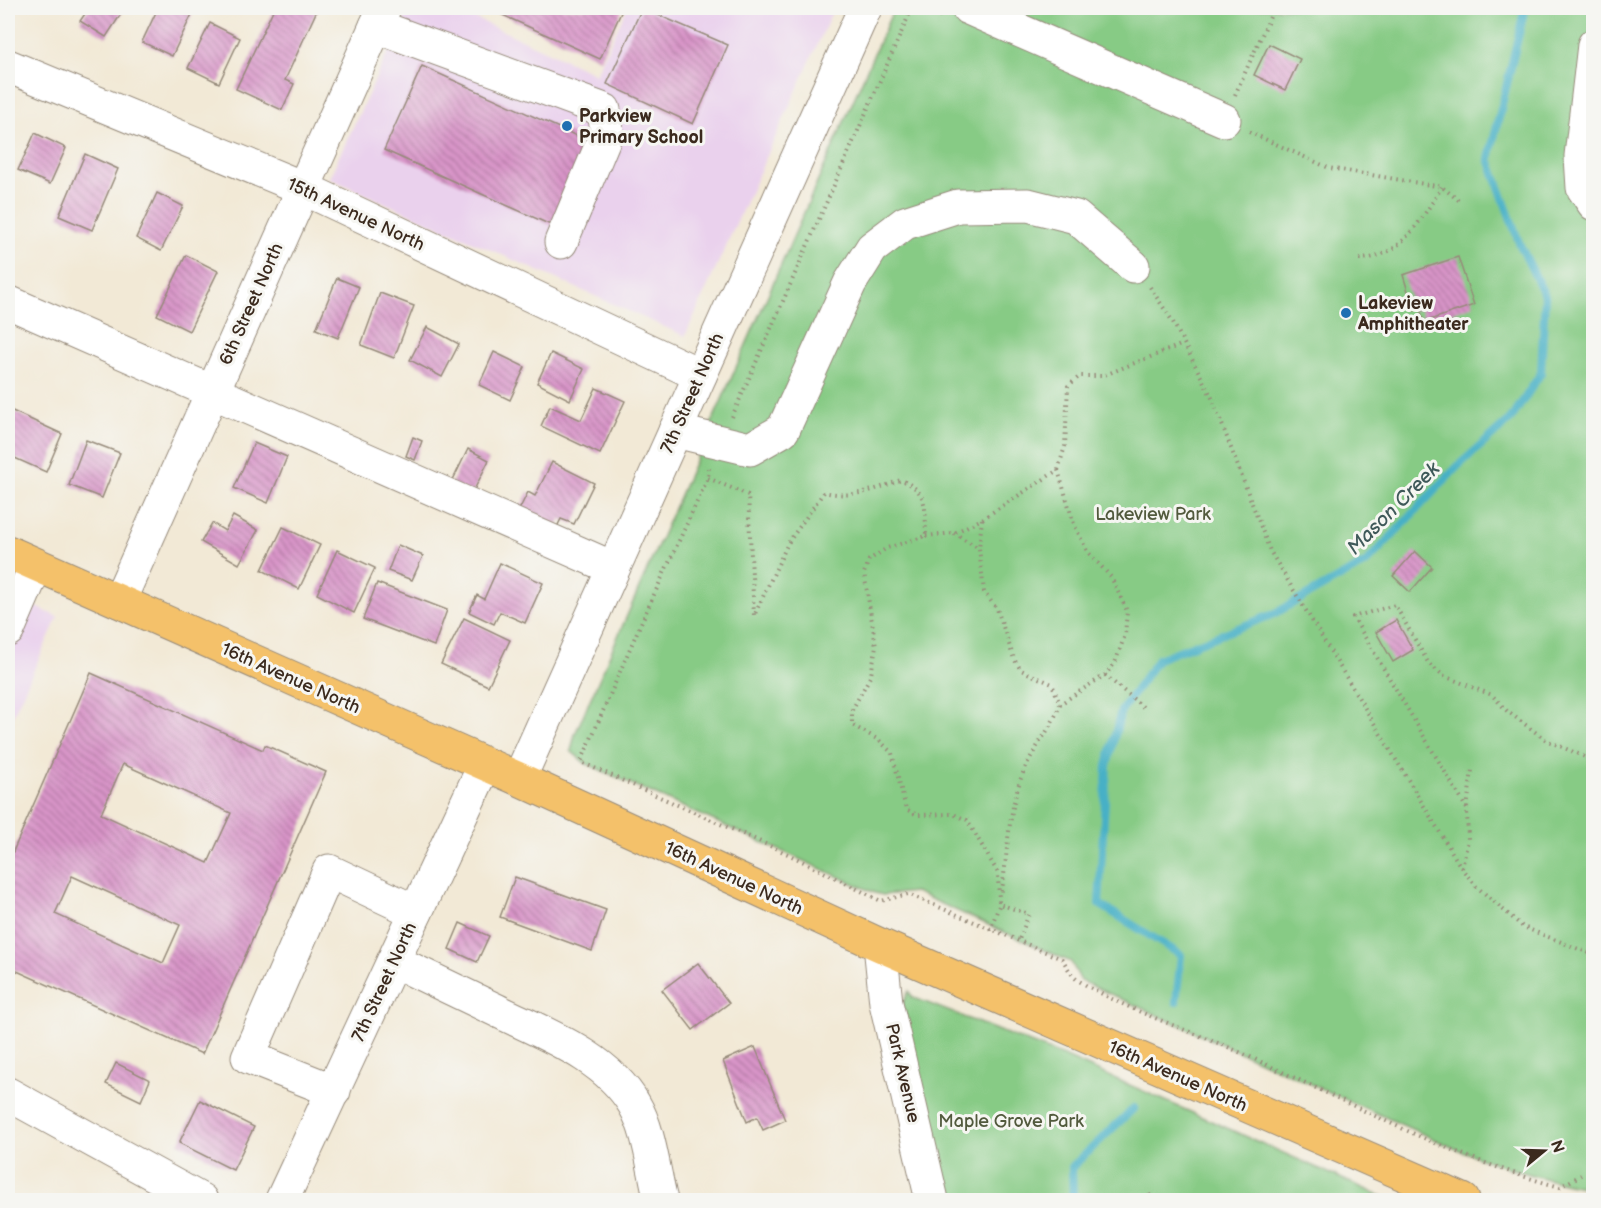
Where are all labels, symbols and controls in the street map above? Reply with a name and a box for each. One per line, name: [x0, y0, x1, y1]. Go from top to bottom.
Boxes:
place label: Parkview Primary School: [579, 106, 703, 148]
marker: Parkview Primary School: [560, 119, 574, 133]
street label: 15th Avenue North: [284, 173, 428, 255]
street label: 6th Street North: [215, 240, 288, 368]
place label: Lakeview Amphitheater: [1357, 293, 1469, 335]
marker: Lakeview Amphitheater: [1339, 306, 1353, 320]
street label: 7th Street North: [657, 330, 728, 456]
water label: Mason Creek: [1342, 457, 1446, 560]
park label: Lakeview Park: [1095, 504, 1211, 525]
street label: 16th Avenue North: [218, 638, 363, 718]
street label: 16th Avenue North: [662, 837, 806, 920]
street label: 7th Street North: [348, 919, 421, 1045]
street label: Park Avenue: [881, 1021, 924, 1125]
street label: 16th Avenue North: [1105, 1036, 1250, 1116]
park label: Maple Grove Park: [938, 1111, 1084, 1132]
north arrow: [1514, 1121, 1574, 1181]
text: N: [1546, 1138, 1568, 1155]

